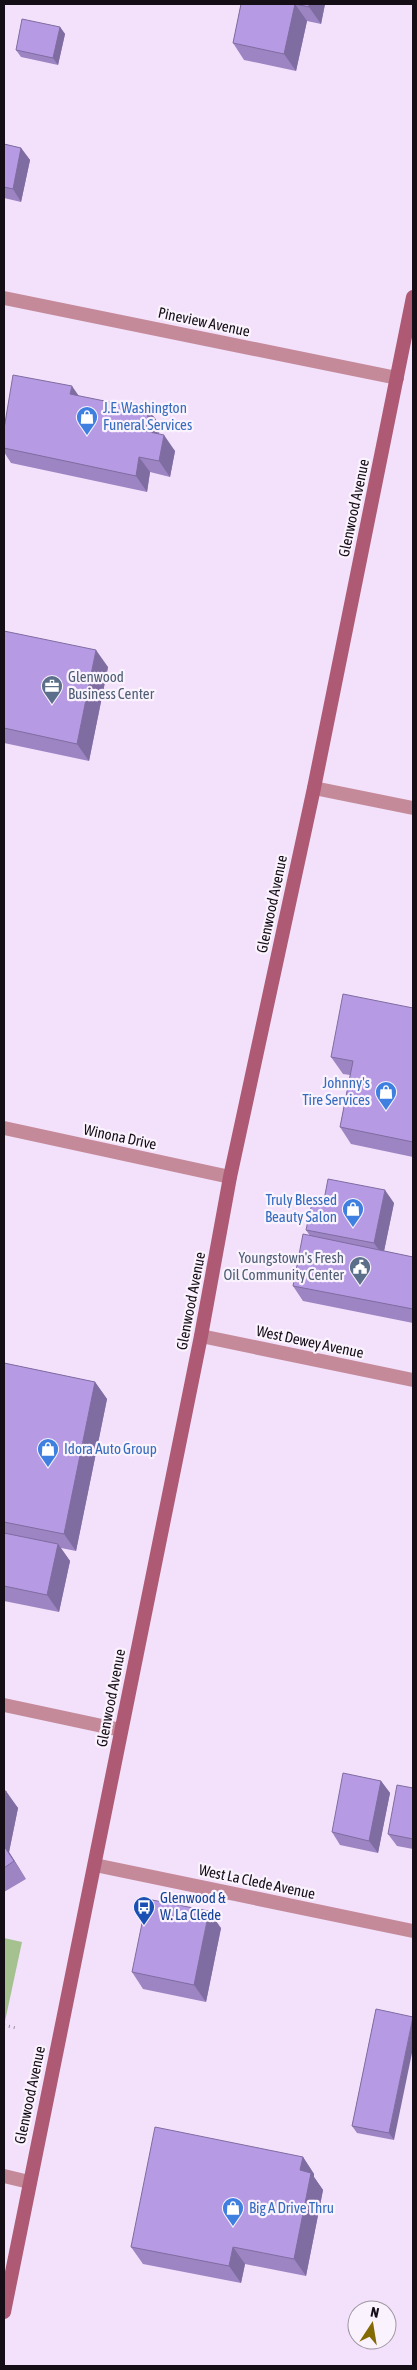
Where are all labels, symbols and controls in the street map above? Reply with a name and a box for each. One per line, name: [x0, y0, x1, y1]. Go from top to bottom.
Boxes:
street label: Pineview Avenue: [157, 304, 252, 340]
place label: J.E. Washington Funeral Services: [103, 399, 192, 433]
shop icon: J.E. Washington Funeral Services: [75, 405, 99, 436]
street label: Glenwood Avenue: [335, 457, 372, 558]
place label: Glenwood Business Center: [68, 668, 155, 702]
office icon: Glenwood Business Center: [40, 674, 64, 705]
street label: Glenwood Avenue: [253, 853, 290, 954]
place label: Johnny's Tire Services: [302, 1074, 370, 1108]
shop icon: Johnny's Tire Services: [374, 1080, 398, 1111]
street label: Winona Drive: [82, 1120, 158, 1153]
place label: Truly Blessed Beauty Salon: [265, 1191, 337, 1225]
shop icon: Truly Blessed Beauty Salon: [341, 1197, 365, 1228]
place label: Youngstown's Fresh Oil Community Center: [224, 1249, 345, 1283]
street label: Glenwood Avenue: [173, 1250, 208, 1351]
public building icon: Youngstown's Fresh Oil Community Center: [348, 1255, 372, 1286]
street label: West Dewey Avenue: [255, 1322, 365, 1361]
shop icon: Idora Auto Group: [36, 1437, 60, 1468]
place label: Idora Auto Group: [64, 1440, 157, 1457]
street label: Glenwood Avenue: [93, 1647, 128, 1748]
street label: West La Clede Avenue: [197, 1861, 317, 1902]
place label: Glenwood & W. La Clede: [160, 1889, 226, 1923]
bus stop icon: Glenwood & W. La Clede: [132, 1895, 156, 1926]
street label: Glenwood Avenue: [11, 2044, 48, 2145]
shop icon: Big A Drive Thru: [221, 2196, 245, 2227]
place label: Big A Drive Thru: [249, 2199, 334, 2216]
north arrow: [347, 2300, 397, 2350]
text: N: [369, 2304, 380, 2321]

